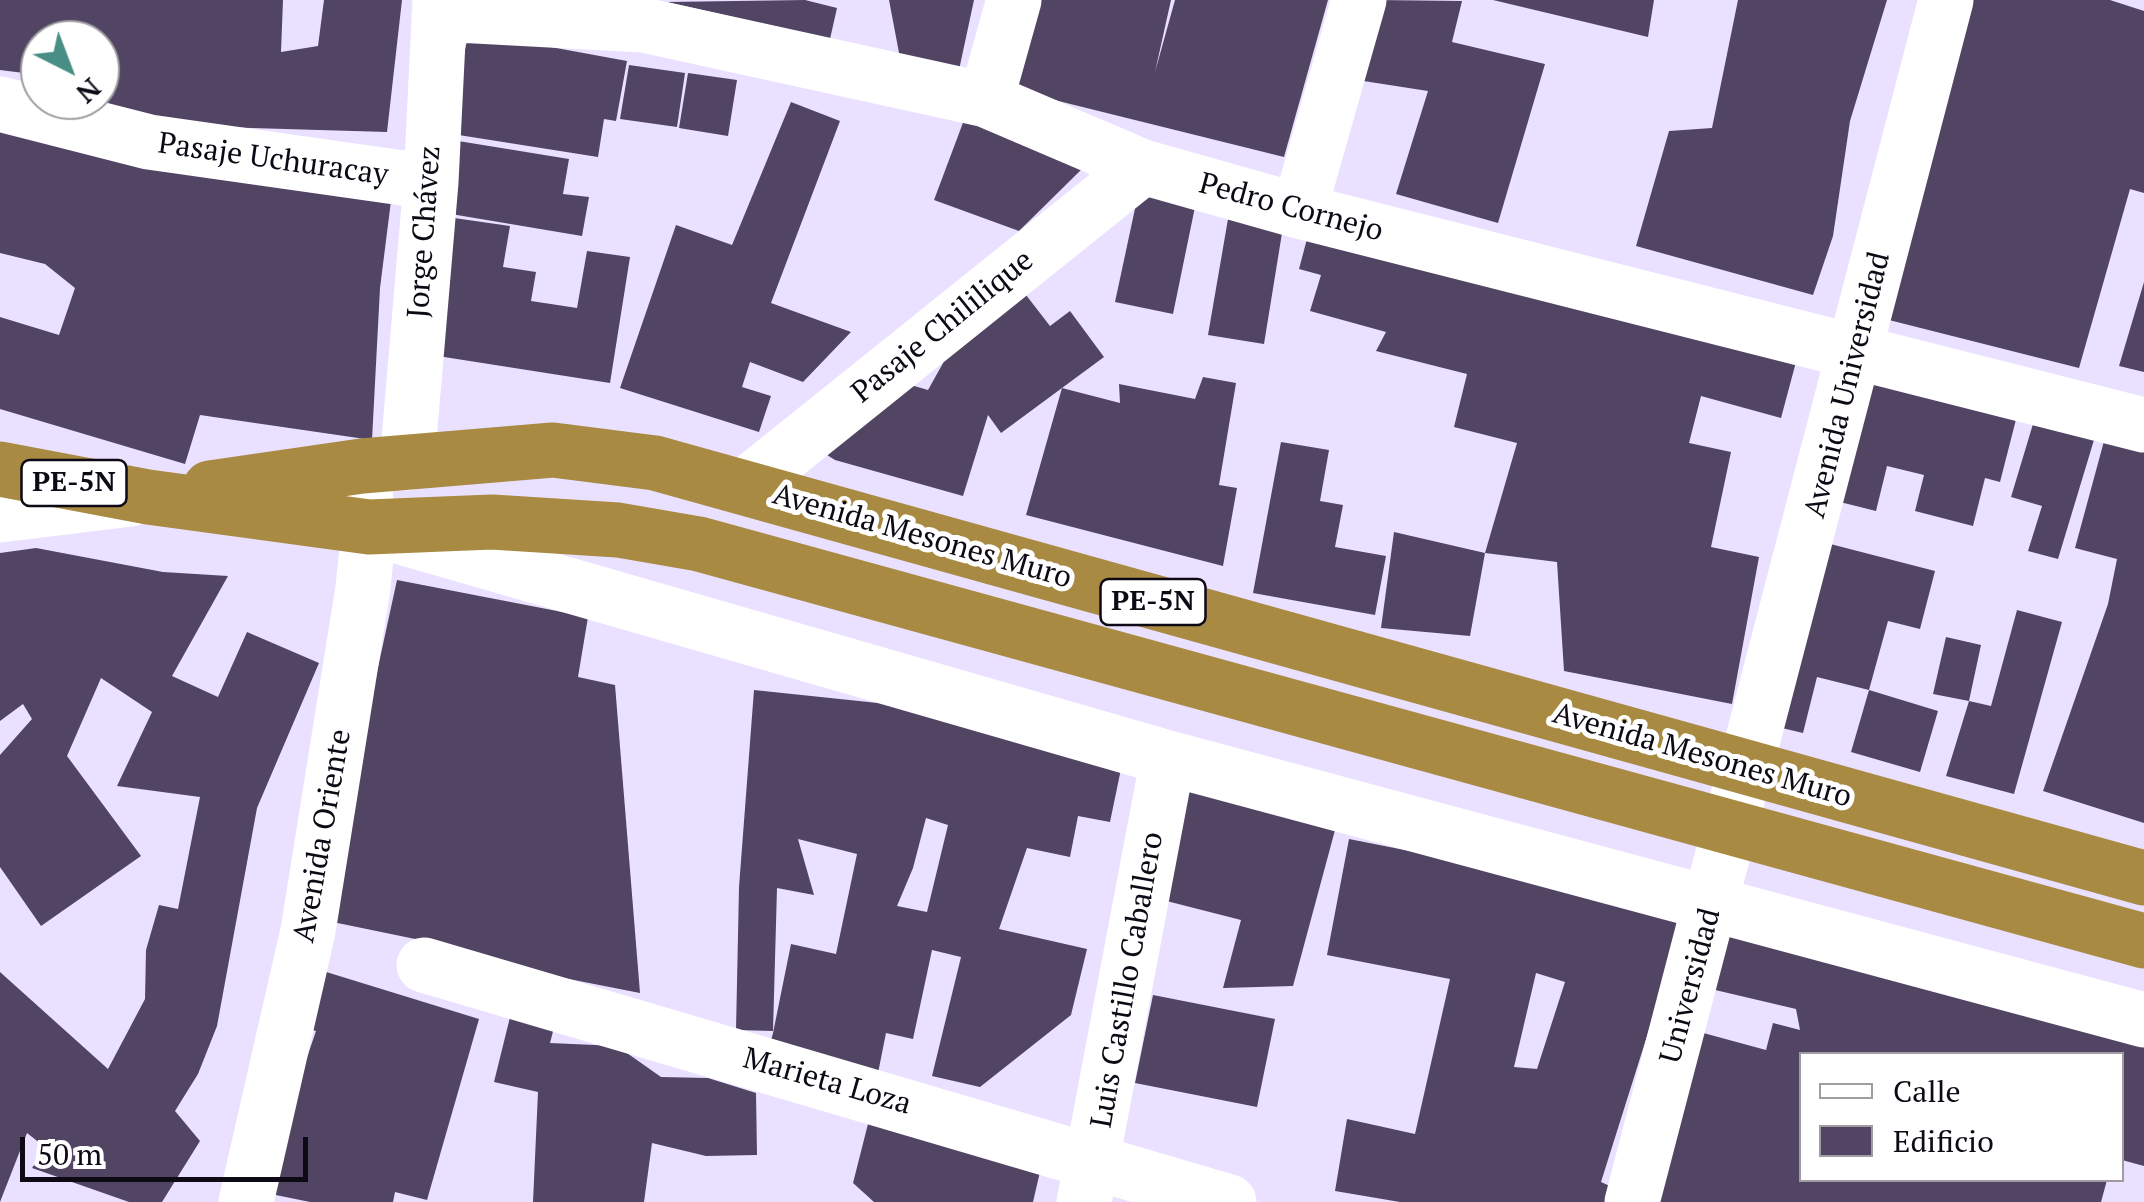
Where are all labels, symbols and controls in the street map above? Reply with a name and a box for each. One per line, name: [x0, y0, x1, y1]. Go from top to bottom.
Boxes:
north arrow: [20, 20, 120, 120]
text: N: [69, 70, 109, 112]
street label: Pasaje Uchuracay: [156, 126, 390, 194]
street label: Jorge Chávez: [401, 145, 449, 319]
street label: Pedro Cornejo: [1195, 166, 1387, 250]
street label: Pasaje Chililique: [845, 243, 1041, 411]
street label: Avenida Universidad: [1798, 248, 1898, 522]
road number: PE-5N: [22, 460, 126, 506]
street label: Avenida Mesones Muro: [768, 477, 1076, 597]
road number: PE-5N: [1100, 579, 1206, 625]
street label: Avenida Mesones Muro: [1548, 696, 1856, 816]
street label: Avenida Oriente: [287, 727, 359, 945]
street label: Luis Castillo Caballero: [1084, 829, 1172, 1131]
street label: Universidad: [1653, 905, 1729, 1067]
street label: Marieta Loza: [739, 1041, 915, 1123]
legend: [1799, 1052, 2124, 1182]
text: Calle: [1893, 1071, 1961, 1111]
scale bar: [25, 1117, 312, 1179]
text: Edificio: [1893, 1121, 1994, 1161]
text: 50 m: [37, 1134, 102, 1174]

